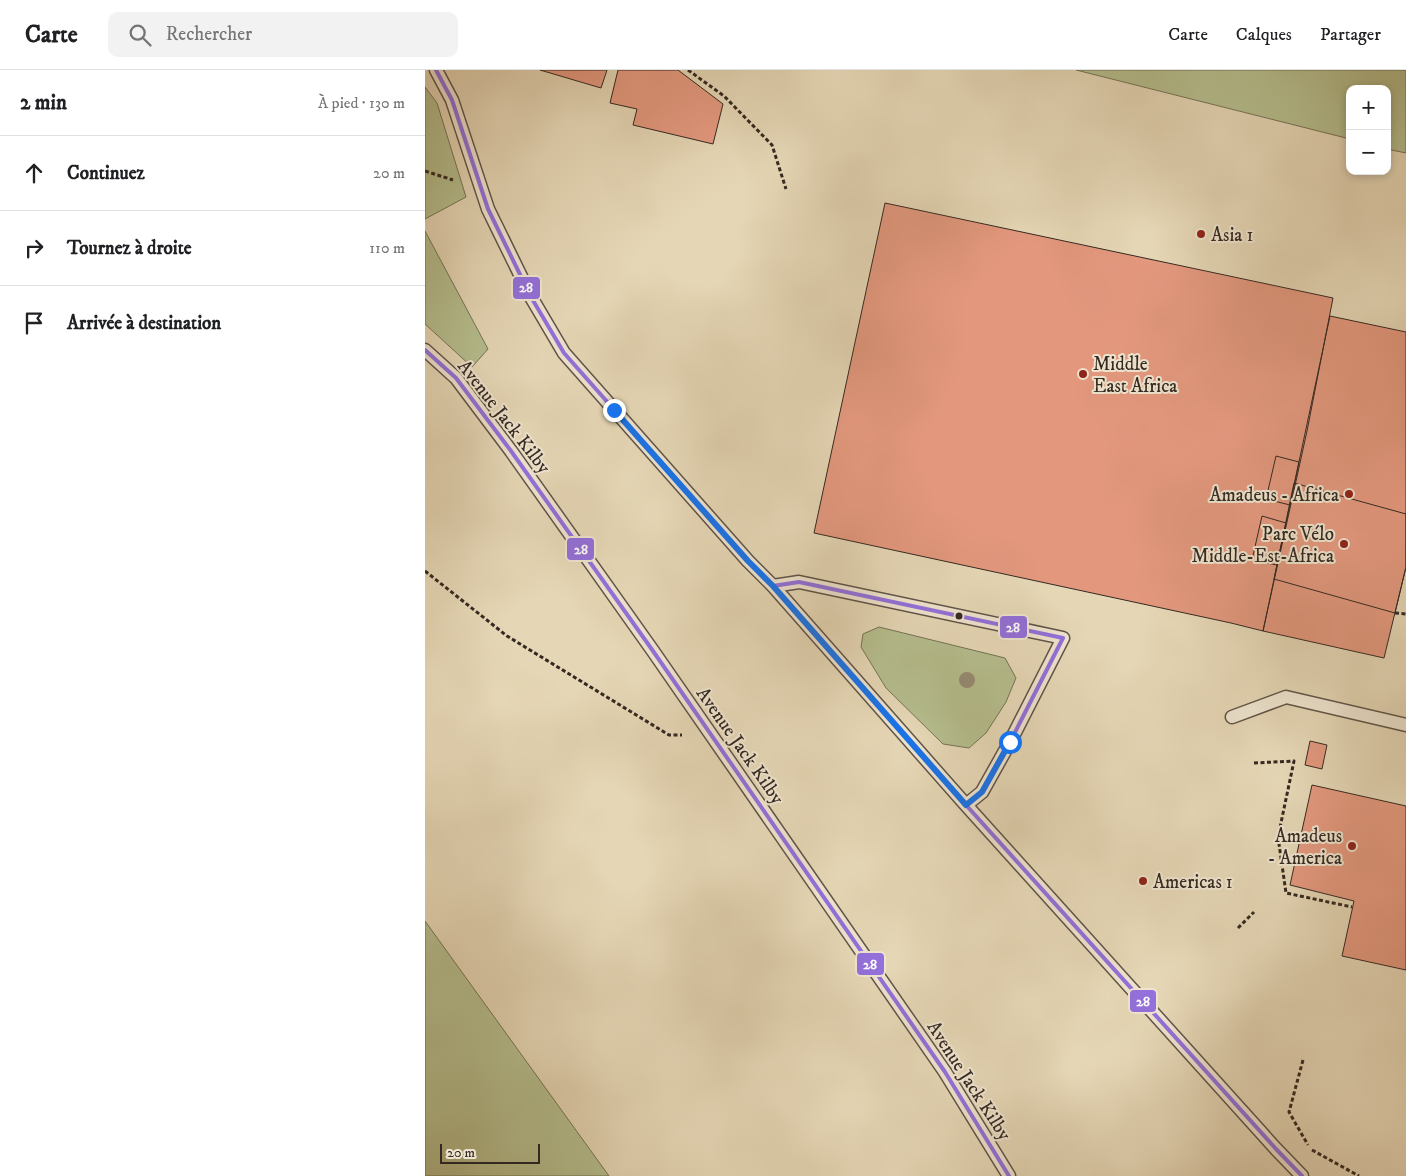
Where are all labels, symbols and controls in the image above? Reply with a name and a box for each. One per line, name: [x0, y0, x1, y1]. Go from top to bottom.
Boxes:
search box: [108, 12, 458, 57]
text: Carte: [25, 20, 78, 50]
icon: search: [126, 21, 154, 49]
text: Rechercher: [166, 23, 252, 46]
text: Carte: [1168, 24, 1208, 46]
text: Calques: [1236, 24, 1292, 46]
text: Partager: [1320, 24, 1381, 46]
map controls: [1346, 85, 1391, 175]
button: +: [1346, 85, 1391, 130]
text: 2 min: [20, 90, 67, 116]
text: À pied · 130 m: [318, 93, 405, 113]
button: −: [1346, 130, 1391, 175]
icon: ahead: [20, 159, 48, 187]
text: Continuez: [67, 162, 145, 185]
text: 20 m: [373, 163, 405, 183]
place label: Asia 1: [1211, 224, 1253, 247]
marker: Asia 1: [1195, 228, 1207, 240]
icon: right: [20, 234, 48, 262]
text: Tournez à droite: [67, 237, 192, 260]
text: 110 m: [369, 238, 405, 258]
line badge: 28: [512, 276, 541, 300]
text: 28: [519, 279, 533, 297]
icon: arrive: [20, 309, 48, 337]
text: Arrivée à destination: [67, 312, 221, 335]
place label: Middle East Africa: [1093, 353, 1177, 398]
street label: Avenue Jack Kilby: [452, 356, 556, 479]
marker: Middle East Africa: [1077, 368, 1089, 380]
route end: [603, 399, 626, 422]
place label: Amadeus - Africa: [1209, 484, 1339, 507]
marker: Amadeus - Africa: [1343, 488, 1355, 500]
place label: Parc Vélo Middle-Est-Africa: [1192, 523, 1334, 568]
line badge: 28: [566, 537, 595, 561]
marker: Parc Vélo Middle-Est-Africa: [1338, 538, 1350, 550]
text: 28: [574, 541, 588, 559]
unlabelled marker: [954, 611, 964, 621]
line badge: 28: [999, 615, 1028, 639]
text: 28: [1006, 619, 1020, 637]
street label: Avenue Jack Kilby: [691, 683, 789, 810]
route start: [999, 731, 1022, 754]
place label: Amadeus - America: [1268, 825, 1342, 870]
marker: Amadeus - America: [1346, 840, 1358, 852]
place label: Americas 1: [1153, 871, 1233, 894]
marker: Americas 1: [1137, 875, 1149, 887]
line badge: 28: [856, 952, 885, 976]
text: 28: [863, 956, 877, 974]
line badge: 28: [1129, 989, 1157, 1013]
text: 28: [1136, 993, 1150, 1011]
street label: Avenue Jack Kilby: [922, 1017, 1016, 1146]
scale bar: [440, 1141, 540, 1164]
text: 20 m: [447, 1144, 475, 1162]

